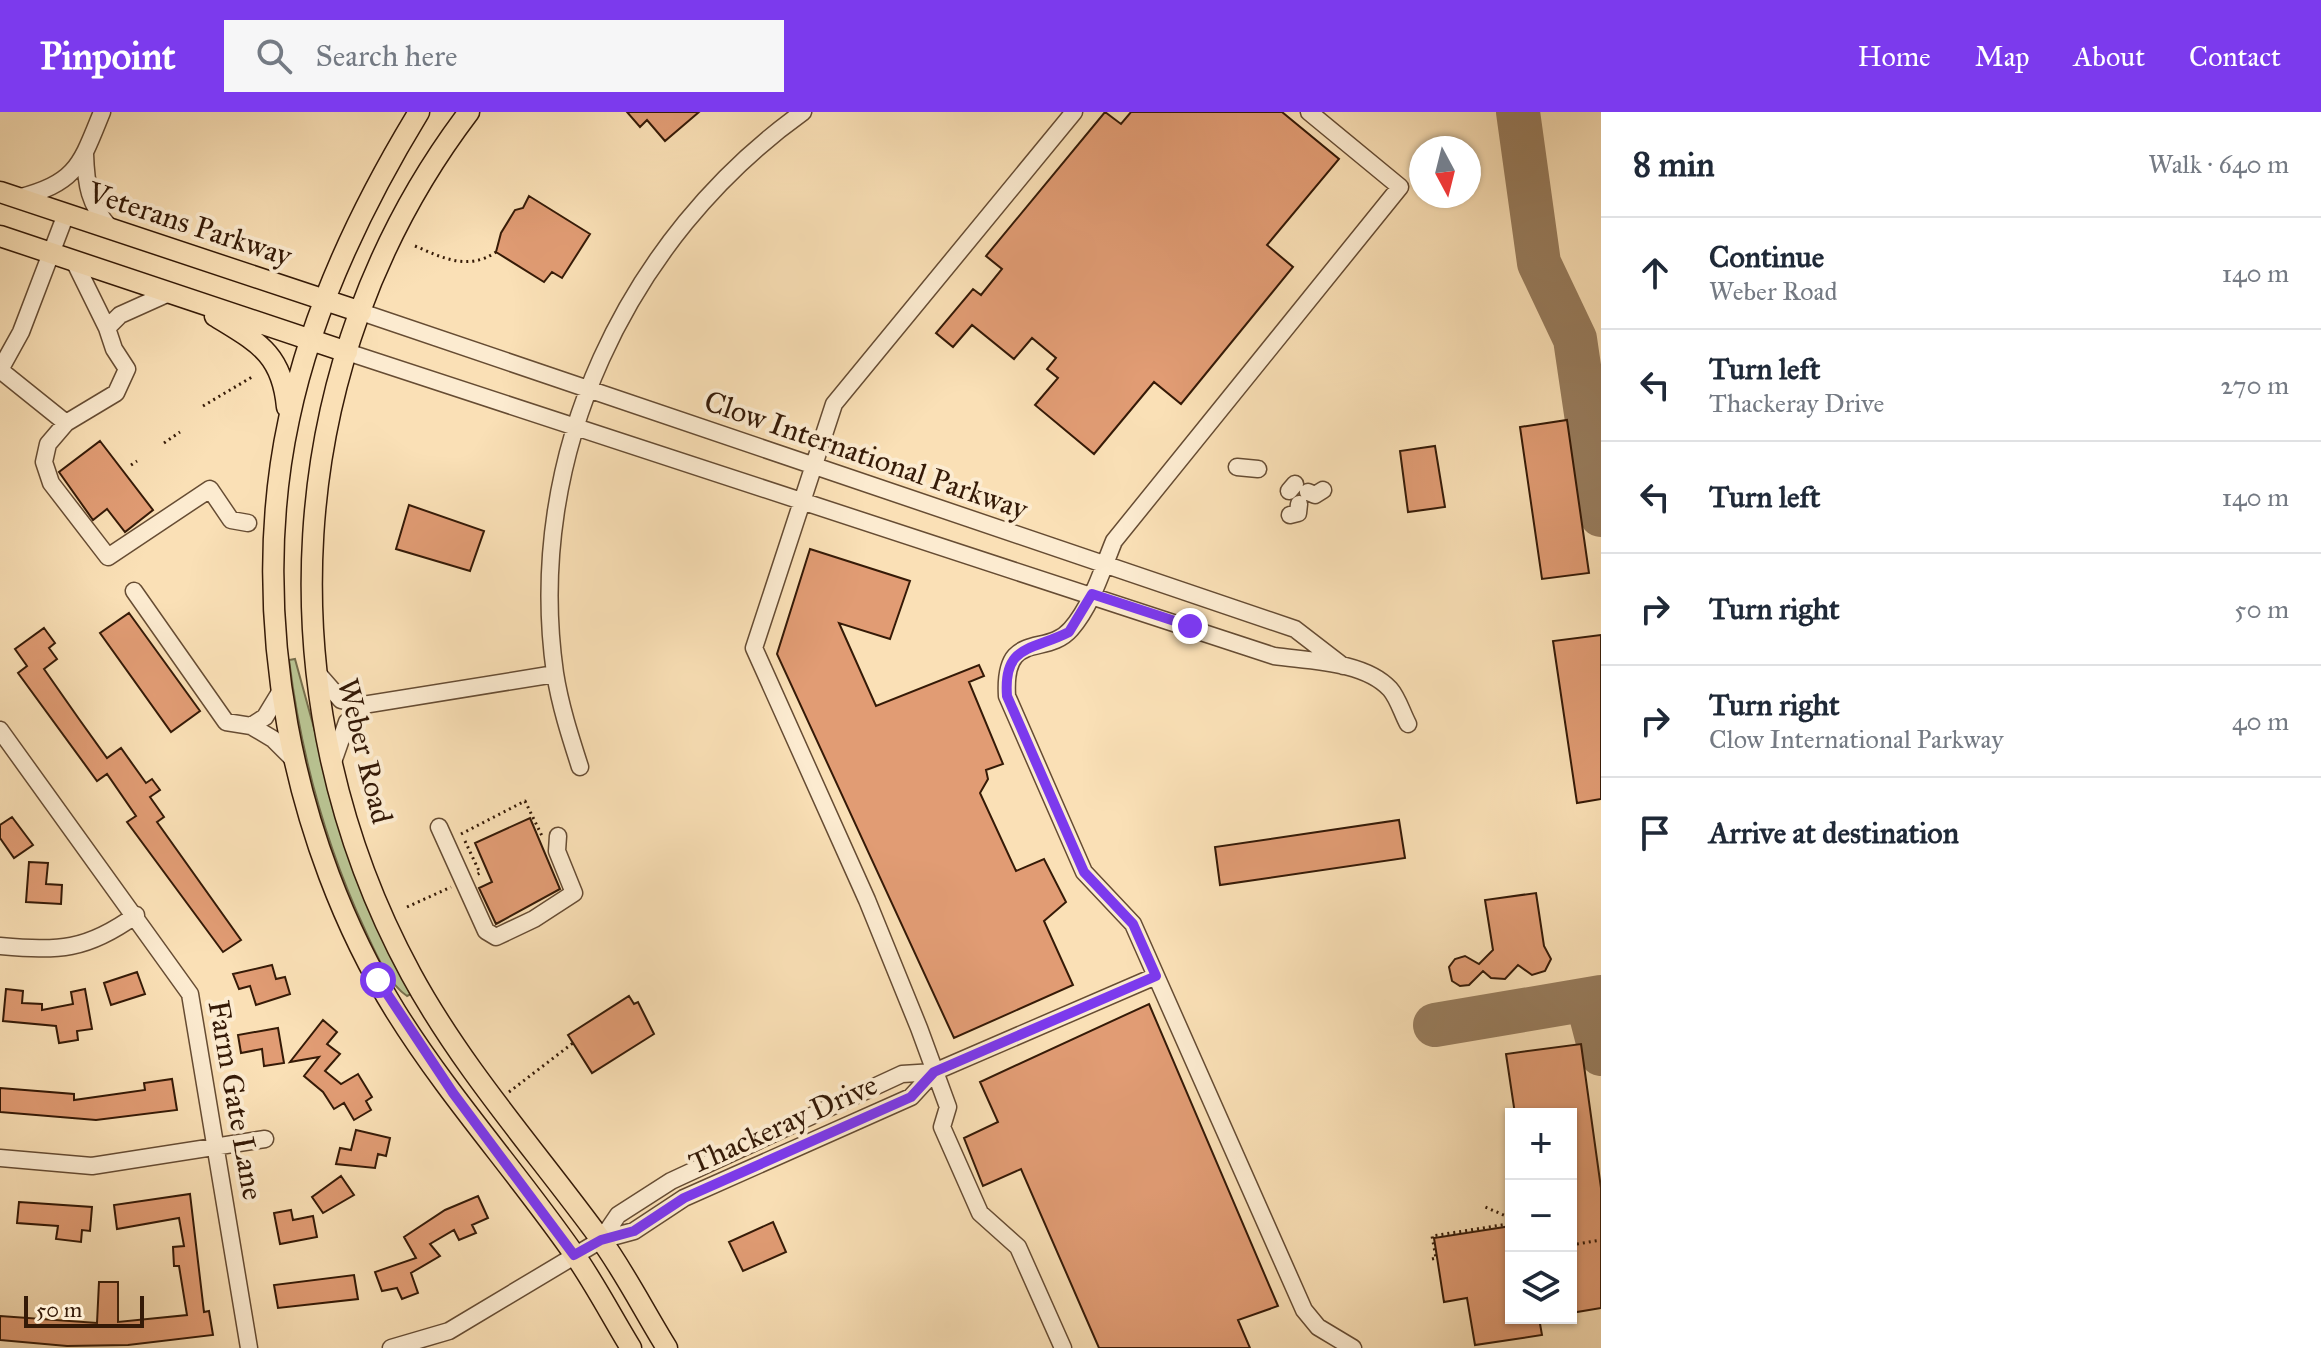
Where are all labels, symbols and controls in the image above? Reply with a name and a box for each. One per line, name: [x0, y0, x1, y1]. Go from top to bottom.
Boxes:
search box: [224, 20, 784, 92]
text: Pinpoint: [40, 33, 176, 79]
icon: search: [252, 34, 296, 78]
text: Search here: [316, 38, 457, 74]
text: Home: [1858, 39, 1931, 74]
text: Map: [1975, 39, 2029, 74]
text: About: [2073, 39, 2145, 74]
text: Contact: [2189, 39, 2281, 74]
north arrow: [1409, 136, 1481, 208]
text: 8 min: [1633, 144, 1715, 185]
text: Walk · 640 m: [2148, 148, 2289, 180]
street label: Veterans Parkway: [83, 174, 297, 274]
text: Continue: [1709, 239, 1824, 275]
icon: ahead: [1633, 251, 1677, 295]
text: 140 m: [2222, 257, 2289, 289]
text: Weber Road: [1709, 275, 1838, 307]
text: Turn left: [1709, 351, 1820, 387]
icon: left: [1633, 363, 1677, 407]
text: 270 m: [2220, 369, 2289, 401]
street label: Clow International Parkway: [700, 383, 1033, 528]
text: Thackeray Drive: [1709, 387, 1884, 419]
icon: left: [1633, 475, 1677, 519]
text: Turn left: [1709, 479, 1820, 515]
text: 140 m: [2222, 481, 2289, 513]
icon: right: [1633, 587, 1677, 631]
text: Turn right: [1709, 591, 1840, 627]
text: 50 m: [2234, 593, 2289, 625]
route end: [1172, 608, 1208, 644]
street label: Weber Road: [330, 675, 400, 827]
text: Turn right: [1709, 687, 1840, 723]
icon: right: [1633, 699, 1677, 743]
text: 40 m: [2232, 705, 2289, 737]
text: Clow International Parkway: [1709, 723, 2003, 755]
icon: arrive: [1633, 811, 1677, 855]
text: Arrive at destination: [1709, 815, 1959, 851]
route start: [360, 962, 396, 998]
street label: Farm Gate Lane: [201, 997, 271, 1203]
street label: Thackeray Drive: [683, 1066, 883, 1182]
map controls: [1505, 1108, 1577, 1324]
button: +: [1505, 1108, 1577, 1180]
button: −: [1505, 1180, 1577, 1252]
button: layers: [1505, 1252, 1577, 1324]
scale bar: [24, 1292, 144, 1328]
text: 50 m: [36, 1296, 82, 1323]

